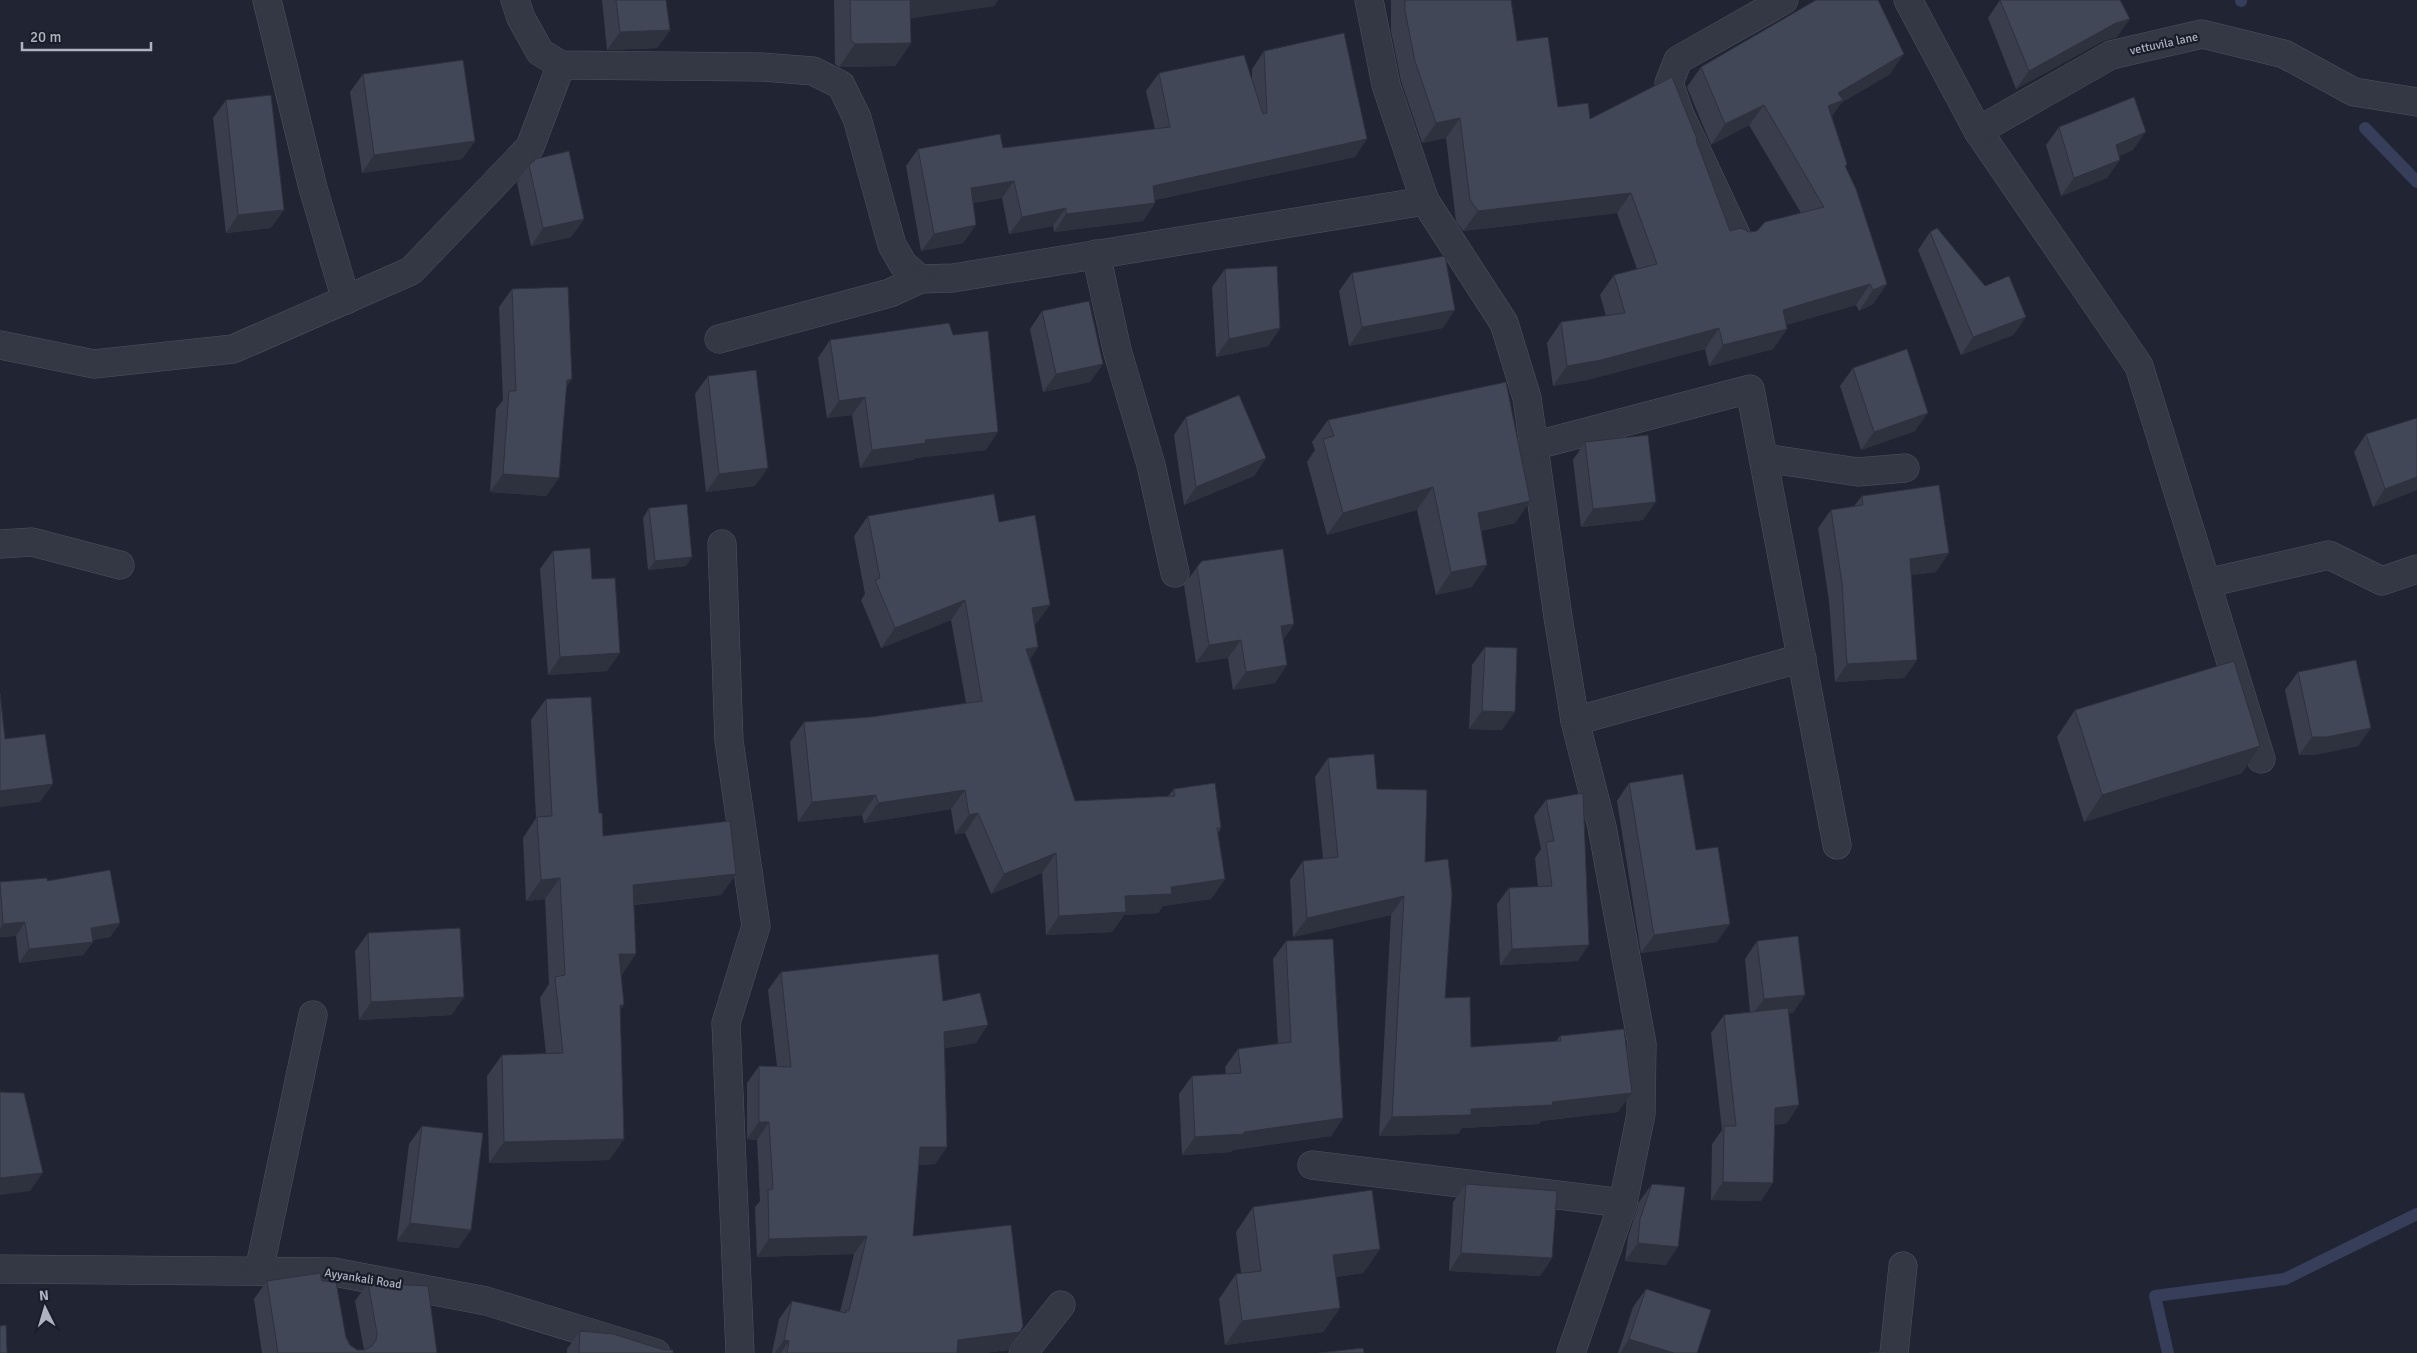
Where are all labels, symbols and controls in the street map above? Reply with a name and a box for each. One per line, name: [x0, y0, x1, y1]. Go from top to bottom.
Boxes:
scale bar: [22, 20, 151, 52]
text: 20 m: [30, 28, 61, 46]
street label: vettuvila lane: [2129, 29, 2199, 59]
street label: Ayyankali Road: [323, 1265, 403, 1293]
north arrow: [20, 1283, 70, 1333]
text: N: [38, 1287, 50, 1304]

